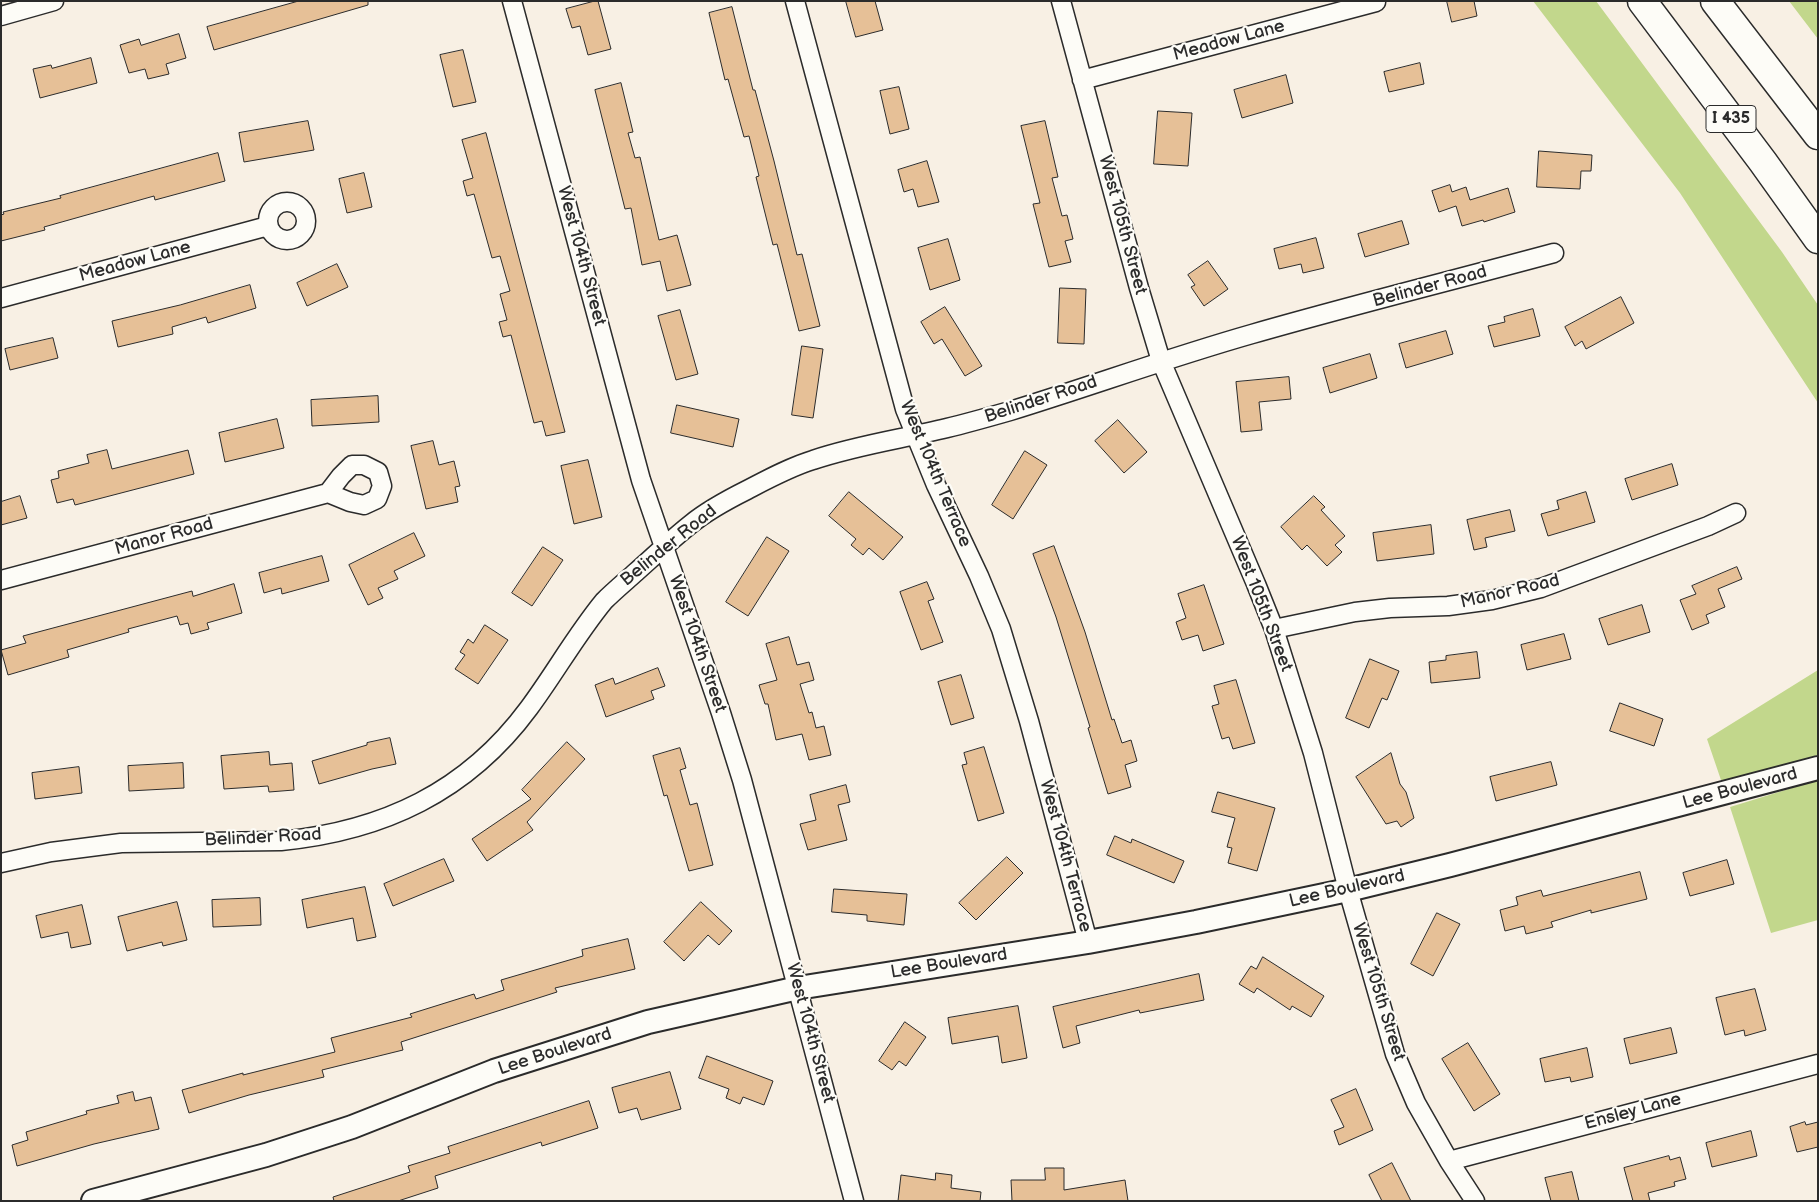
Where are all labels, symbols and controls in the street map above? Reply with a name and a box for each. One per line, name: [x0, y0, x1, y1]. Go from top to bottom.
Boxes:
street label: Meadow Lane: [1171, 16, 1287, 66]
road number: I 435: [1706, 106, 1756, 132]
street label: West 105th Street: [1093, 153, 1151, 297]
street label: West 104th Street: [552, 184, 610, 328]
street label: Meadow Lane: [77, 237, 193, 287]
street label: Belinder Road: [1371, 261, 1489, 313]
street label: Belinder Road: [982, 372, 1100, 428]
street label: West 104th Terrace: [894, 398, 976, 550]
street label: Belinder Road: [617, 501, 721, 591]
street label: Manor Road: [112, 514, 216, 560]
street label: West 105th Street: [1225, 533, 1297, 675]
street label: Manor Road: [1458, 570, 1562, 614]
street label: West 104th Street: [663, 573, 731, 715]
street label: Lee Boulevard: [1680, 763, 1800, 815]
street label: West 104th Terrace: [1034, 777, 1096, 935]
street label: Belinder Road: [204, 824, 322, 852]
street label: Lee Boulevard: [1287, 865, 1407, 913]
street label: West 105th Street: [1347, 920, 1409, 1064]
street label: Lee Boulevard: [889, 944, 1009, 984]
street label: West 104th Street: [781, 961, 839, 1105]
street label: Lee Boulevard: [496, 1024, 614, 1080]
street label: Ensley Lane: [1582, 1089, 1684, 1135]

